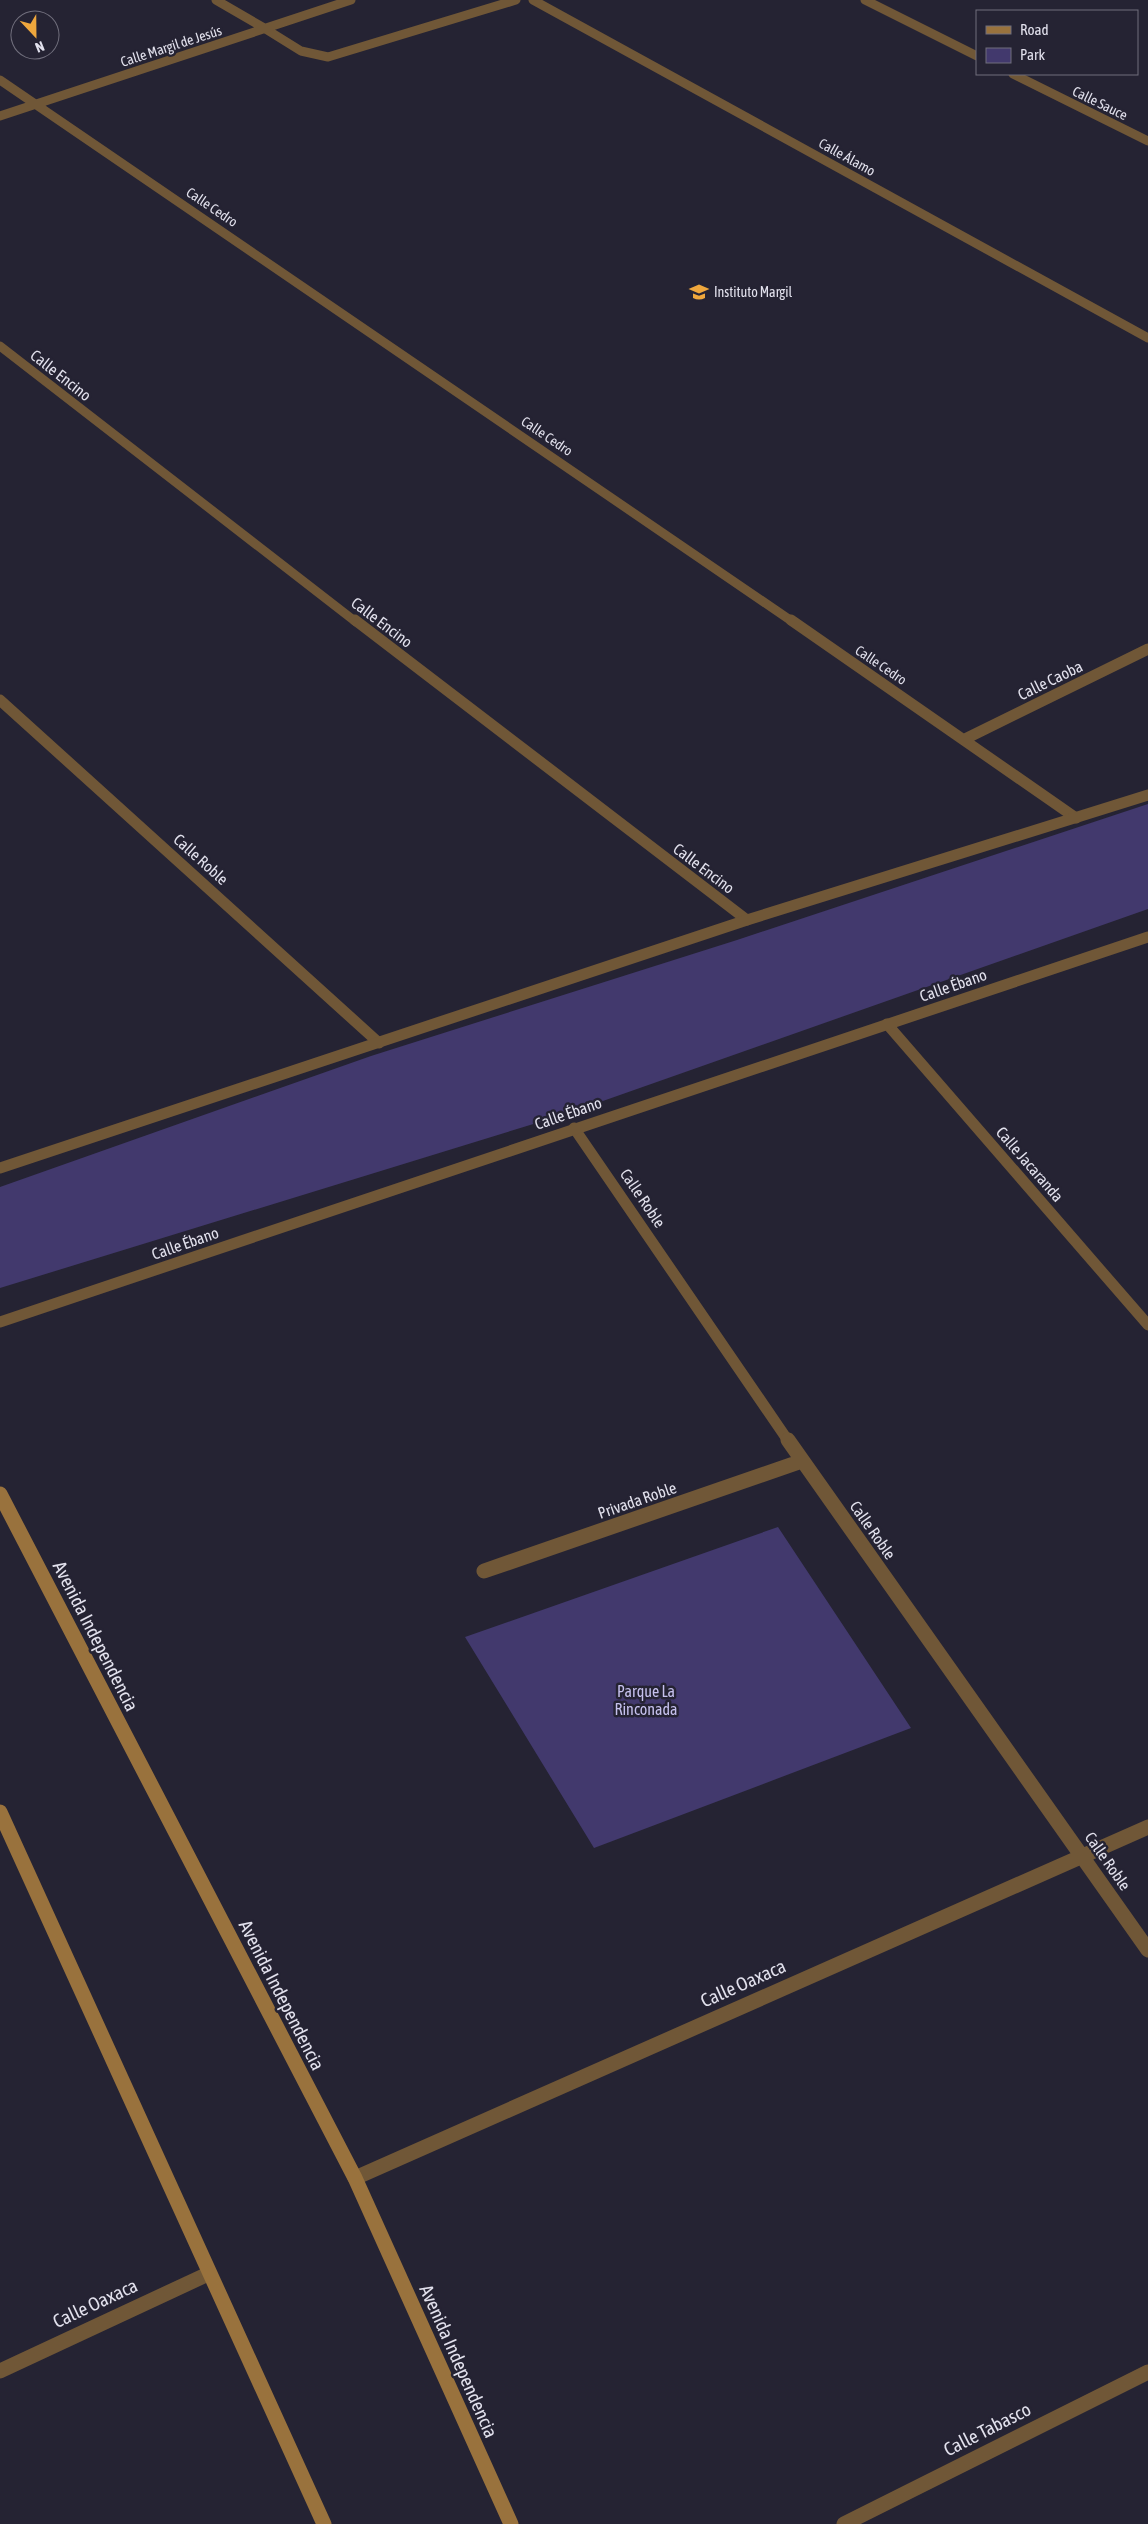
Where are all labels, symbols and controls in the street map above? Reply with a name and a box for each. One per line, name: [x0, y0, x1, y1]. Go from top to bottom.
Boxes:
north arrow: [10, 10, 60, 60]
legend: [976, 10, 1138, 75]
text: Road: [1020, 21, 1049, 38]
street label: Calle Margil de Jesús: [118, 22, 224, 70]
text: N: [33, 38, 47, 56]
text: Park: [1020, 46, 1045, 63]
street label: Calle Sauce: [1070, 83, 1130, 123]
street label: Calle Álamo: [816, 135, 878, 179]
street label: Calle Cedro: [183, 184, 241, 230]
school or university icon: Instituto Margil: [688, 281, 710, 303]
place label: Instituto Margil: [714, 284, 793, 300]
street label: Calle Encino: [27, 346, 95, 404]
street label: Calle Cedro: [518, 413, 576, 459]
street label: Calle Encino: [348, 593, 416, 651]
street label: Calle Cedro: [852, 642, 910, 688]
street label: Calle Caoba: [1015, 657, 1085, 703]
street label: Calle Roble: [170, 830, 232, 888]
street label: Calle Encino: [670, 839, 738, 897]
street label: Calle Ébano: [917, 965, 989, 1005]
street label: Calle Ébano: [532, 1093, 604, 1133]
street label: Calle Jacaranda: [993, 1123, 1067, 1205]
street label: Calle Roble: [617, 1165, 669, 1231]
street label: Calle Ébano: [149, 1223, 221, 1263]
street label: Privada Roble: [595, 1478, 679, 1522]
street label: Calle Roble: [846, 1497, 900, 1563]
street label: Avenida Independencia: [49, 1557, 143, 1715]
park label: Parque La Rinconada: [614, 1682, 678, 1718]
street label: Calle Roble: [1081, 1828, 1135, 1894]
street label: Avenida Independencia: [235, 1916, 329, 2074]
street label: Calle Oaxaca: [697, 1954, 789, 2012]
street label: Calle Oaxaca: [49, 2274, 141, 2332]
street label: Avenida Independencia: [415, 2281, 503, 2441]
street label: Calle Tabasco: [940, 2398, 1034, 2460]

